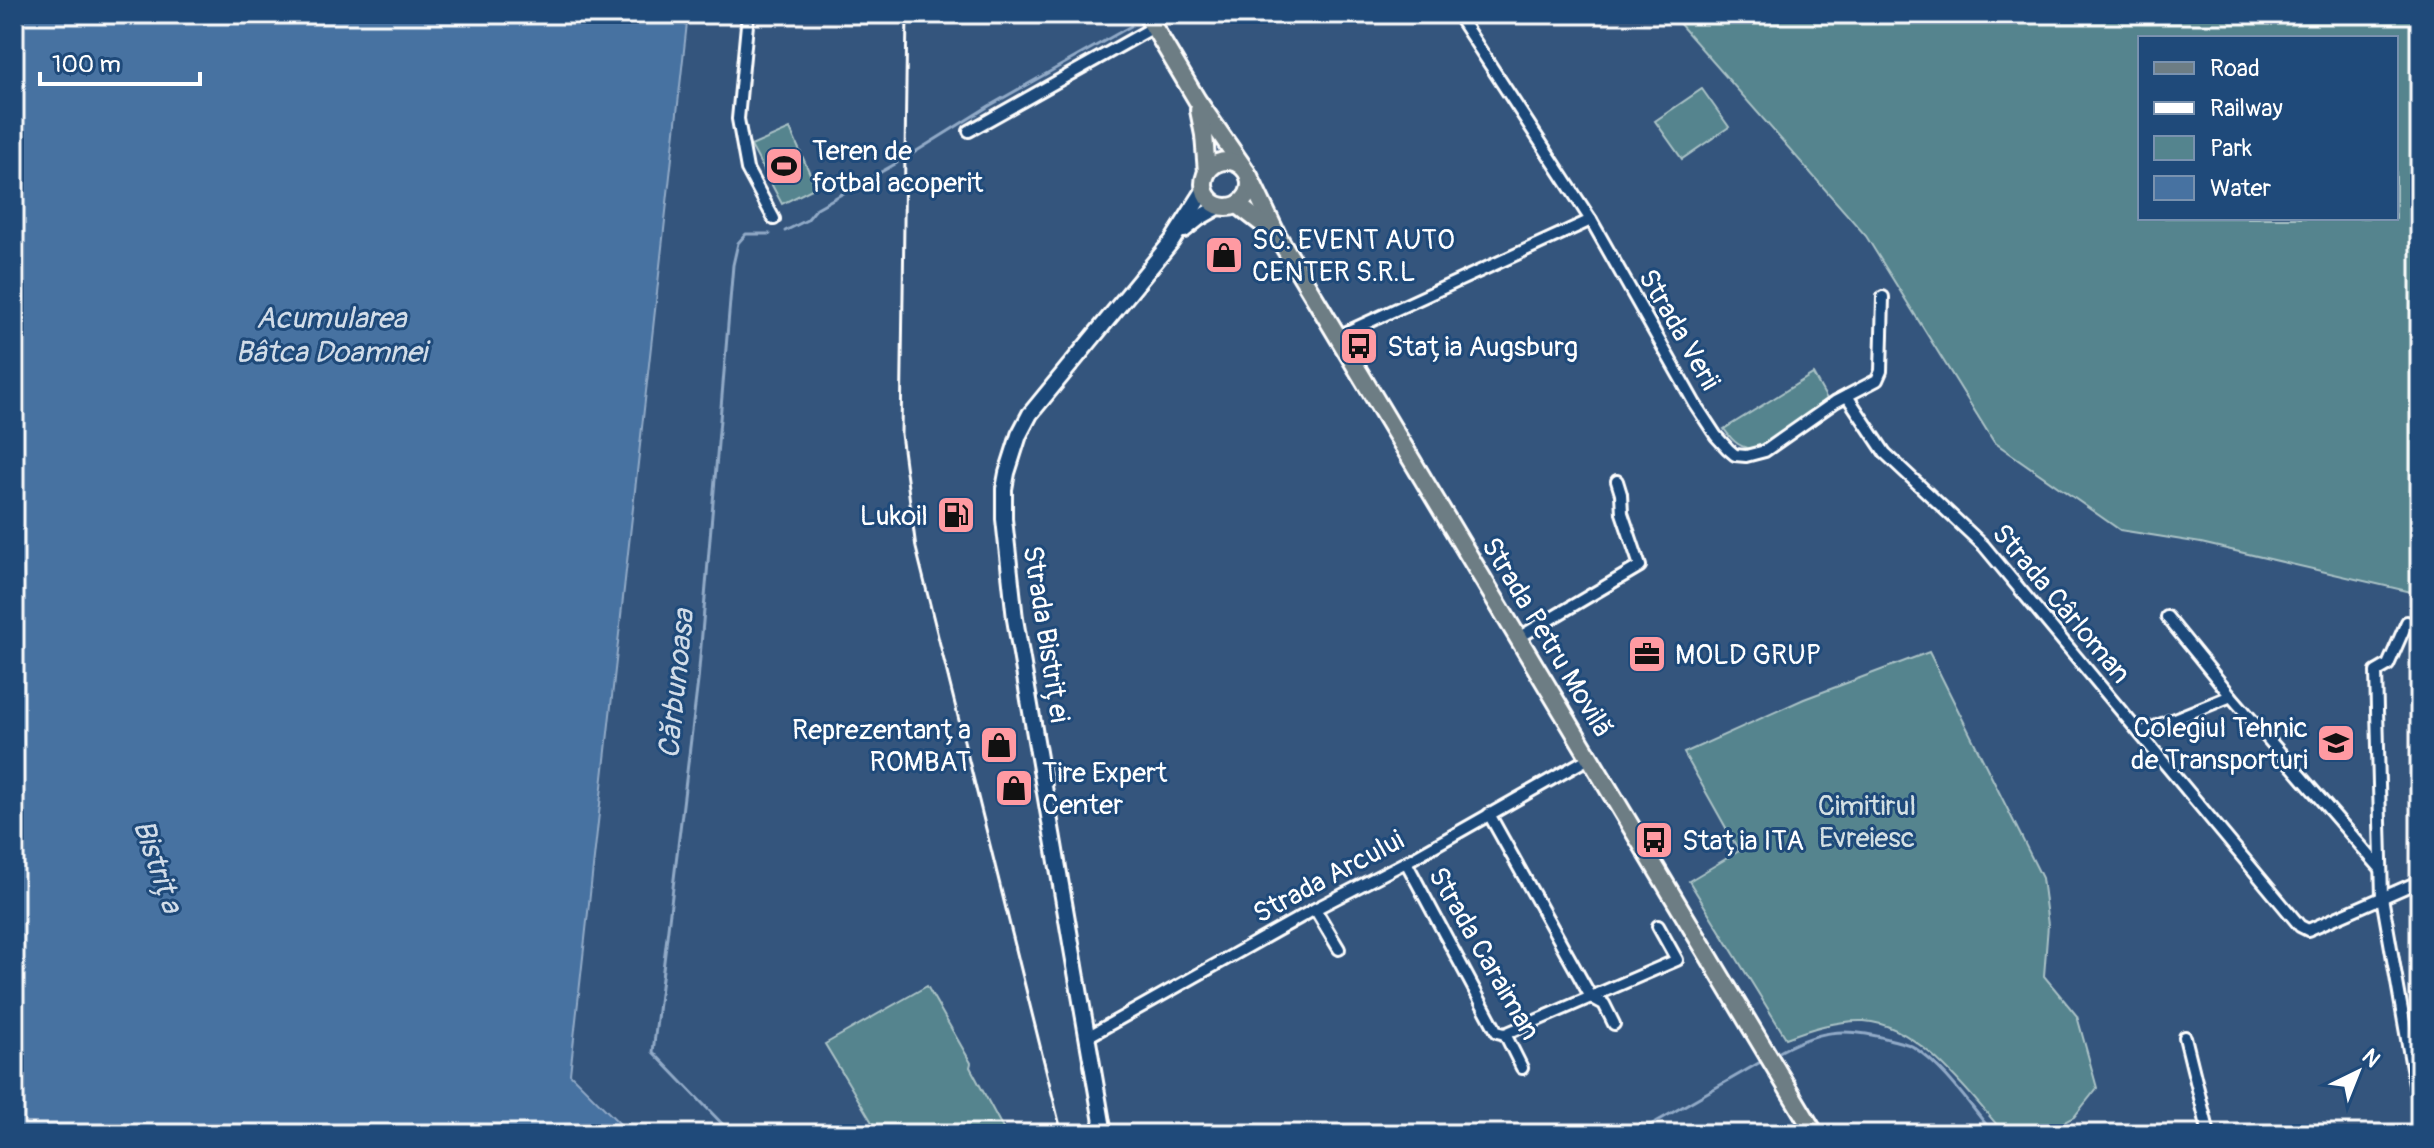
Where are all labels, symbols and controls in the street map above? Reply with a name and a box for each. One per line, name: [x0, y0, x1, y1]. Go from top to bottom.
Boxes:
scale bar: [40, 36, 200, 86]
legend: [2138, 36, 2398, 220]
text: 100 m: [52, 50, 121, 79]
text: Road: [2210, 54, 2260, 83]
text: Railway: [2210, 94, 2283, 123]
place label: Teren de fotbal acoperit: [812, 134, 984, 201]
text: Park: [2210, 134, 2252, 163]
sports icon: Teren de fotbal acoperit: [763, 145, 805, 187]
text: Water: [2210, 174, 2271, 203]
place label: SC. EVENT AUTO CENTER S.R.L: [1252, 223, 1455, 290]
shop icon: SC. EVENT AUTO CENTER S.R.L: [1203, 234, 1245, 276]
street label: Strada Verii: [1630, 263, 1727, 397]
water label: Acumularea Bâtca Doamnei: [235, 300, 431, 371]
bus stop icon: Stația Augsburg: [1338, 325, 1380, 367]
place label: Stația Augsburg: [1387, 330, 1578, 365]
fuel station icon: Lukoil: [935, 494, 977, 536]
place label: Lukoil: [860, 499, 928, 534]
street label: Strada Cârloman: [1984, 517, 2138, 691]
street label: Strada Petru Movilă: [1473, 531, 1620, 745]
street label: Strada Bistriței: [1014, 543, 1077, 725]
water label: Cărbunoasa: [650, 606, 703, 760]
office icon: MOLD GRUP: [1626, 633, 1668, 675]
place label: MOLD GRUP: [1675, 638, 1821, 673]
place label: Colegiul Tehnic de Transporturi: [2131, 711, 2308, 778]
place label: Reprezentanța ROMBAT: [792, 713, 971, 780]
school or university icon: Colegiul Tehnic de Transporturi: [2315, 722, 2357, 764]
shop icon: Reprezentanța ROMBAT: [978, 724, 1020, 766]
place label: Tire Expert Center: [1042, 756, 1168, 823]
shop icon: Tire Expert Center: [993, 767, 1035, 809]
park label: Cimitirul Evreiesc: [1818, 789, 1916, 856]
water label: Bistrița: [124, 815, 191, 919]
bus stop icon: Stația ITA: [1633, 819, 1675, 861]
street label: Strada Arcului: [1247, 823, 1410, 932]
place label: Stația ITA: [1682, 824, 1804, 859]
street label: Strada Caraiman: [1420, 861, 1547, 1046]
north arrow: [2318, 1032, 2398, 1112]
text: N: [2356, 1043, 2386, 1074]

